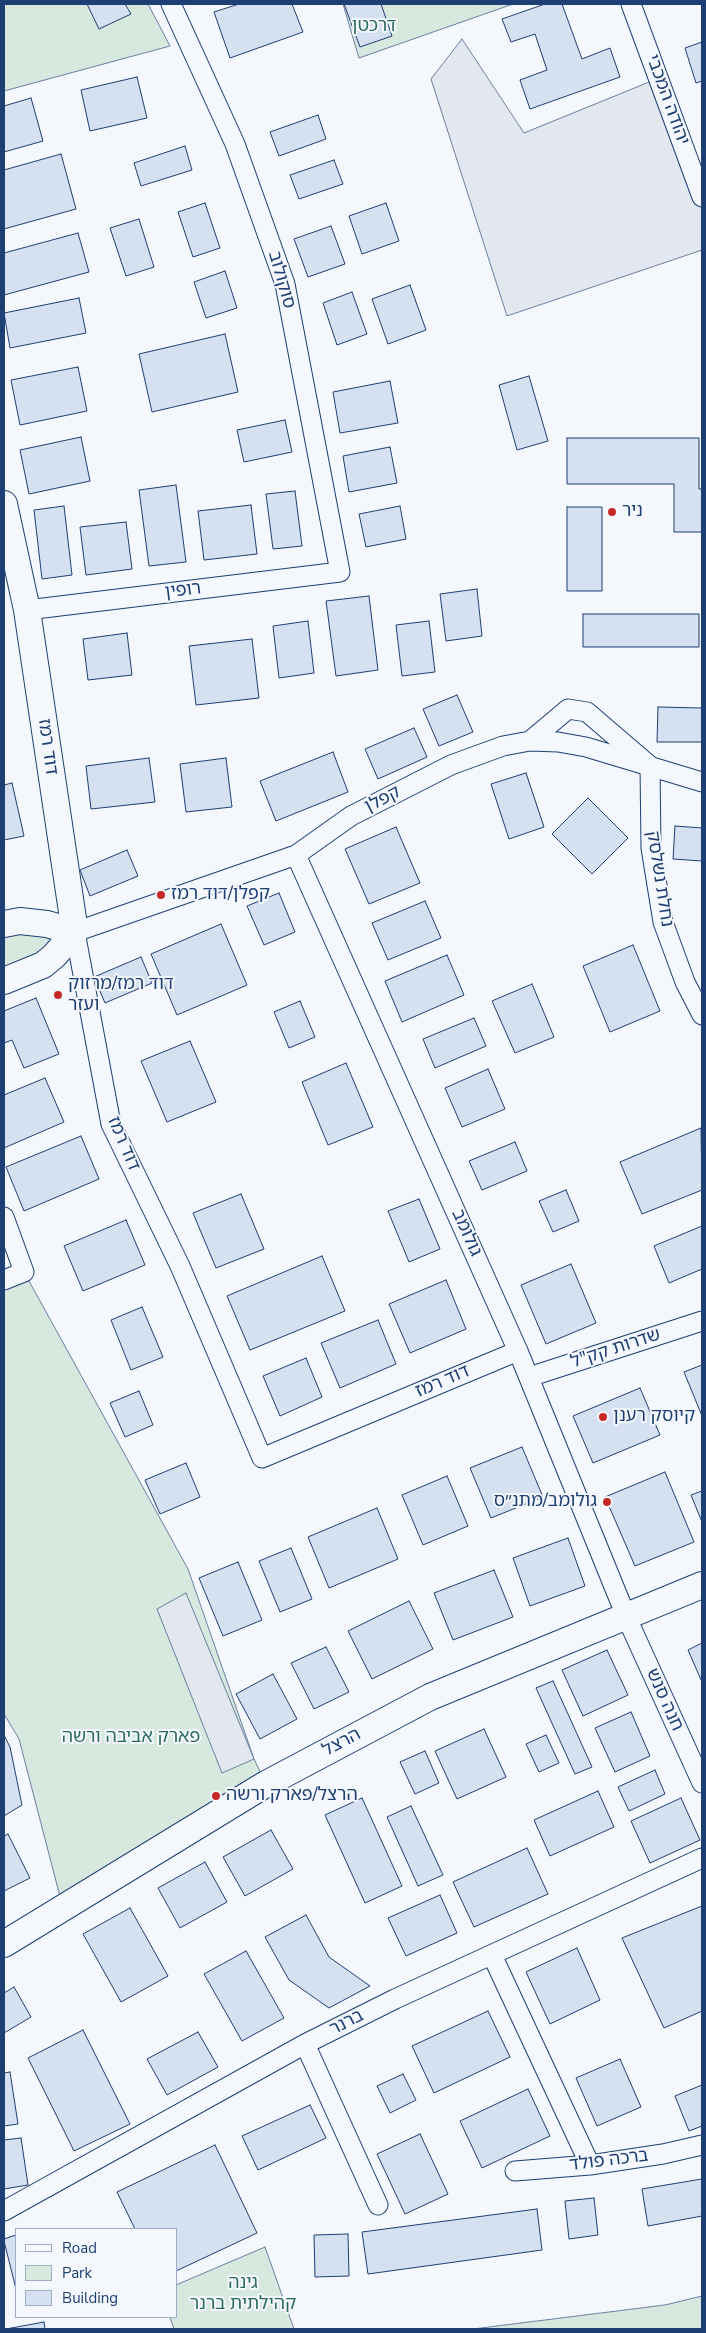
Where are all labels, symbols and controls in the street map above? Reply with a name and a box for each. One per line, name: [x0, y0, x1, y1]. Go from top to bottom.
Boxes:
park label: דרכטן: [352, 16, 396, 38]
street label: יהודה המכבי: [641, 52, 693, 148]
street label: סוקולוב: [263, 249, 299, 311]
place label: ניר: [622, 501, 643, 523]
marker: ניר: [606, 506, 618, 518]
street label: רופין: [164, 578, 202, 604]
street label: דוד רמז: [32, 717, 62, 777]
street label: קפלן: [361, 782, 405, 818]
street label: נחלת נשלסק: [641, 829, 677, 929]
place label: קפלן/דוד רמז: [171, 884, 270, 906]
marker: קפלן/דוד רמז: [155, 889, 167, 901]
place label: דוד רמז/מרזוק ועזר: [68, 974, 174, 1016]
marker: דוד רמז/מרזוק ועזר: [52, 989, 64, 1001]
street label: דוד רמז: [102, 1114, 144, 1174]
street label: גולומב: [446, 1206, 486, 1260]
street label: שדרות קק"ל: [568, 1324, 664, 1374]
street label: דוד רמז: [413, 1361, 473, 1403]
place label: קיוסק רענן: [613, 1406, 695, 1428]
marker: קיוסק רענן: [597, 1411, 609, 1423]
place label: גולומב/מתנ״ס: [494, 1491, 597, 1513]
marker: גולומב/מתנ״ס: [601, 1496, 613, 1508]
street label: חנה סנש: [641, 1665, 687, 1735]
street label: הרצל: [319, 1724, 365, 1762]
park label: פארק אביבה ורשה: [62, 1727, 200, 1749]
place label: הרצל/פארק ורשה: [226, 1785, 358, 1807]
marker: הרצל/פארק ורשה: [210, 1790, 222, 1802]
street label: ברנר: [326, 2005, 368, 2041]
street label: ברכה פולד: [568, 2145, 650, 2177]
legend: [15, 2228, 178, 2318]
text: Road: [62, 2238, 97, 2258]
text: Park: [62, 2263, 92, 2283]
park label: גינה קהילתית ברנר: [190, 2273, 296, 2316]
text: Building: [62, 2288, 118, 2308]

